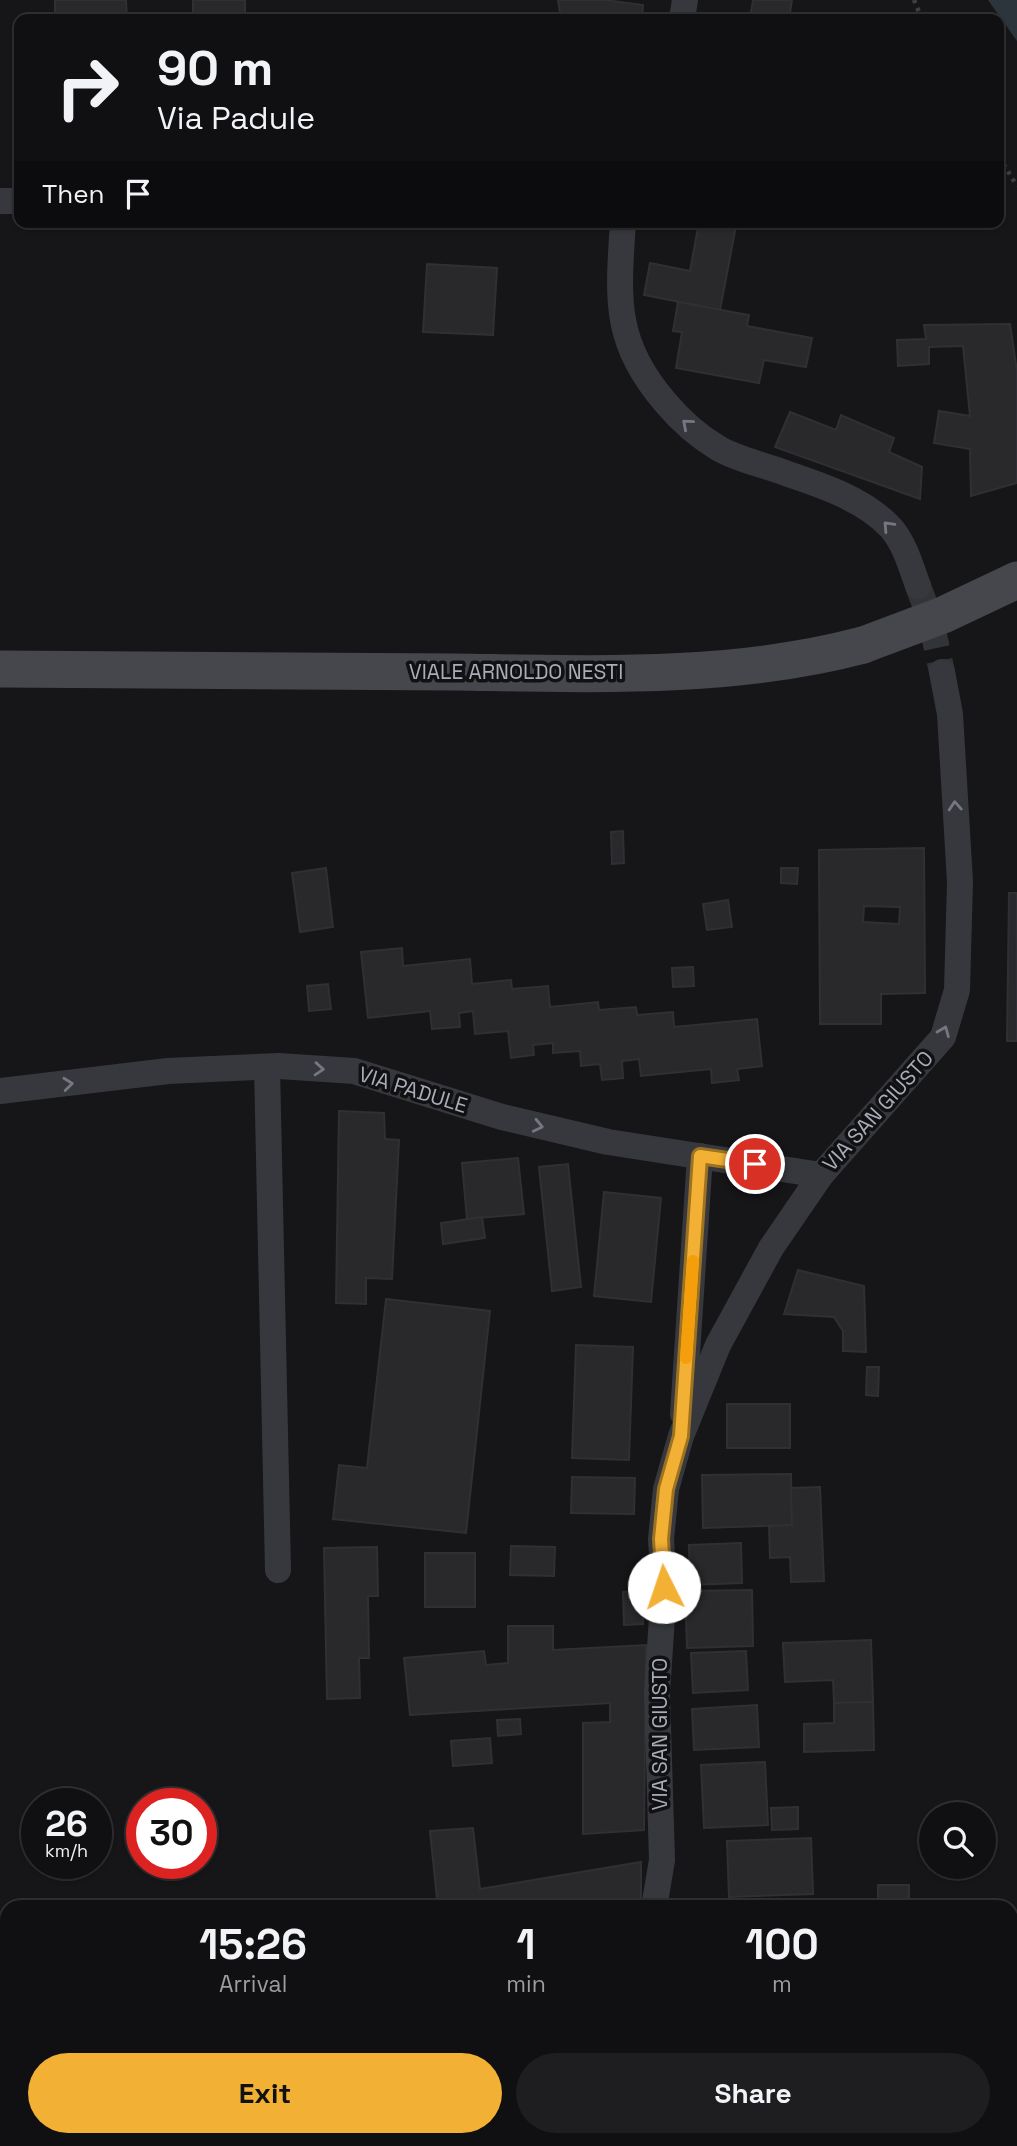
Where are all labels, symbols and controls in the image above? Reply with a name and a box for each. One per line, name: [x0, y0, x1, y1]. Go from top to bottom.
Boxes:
text: 90 m: [157, 37, 273, 99]
icon: right: [42, 42, 133, 133]
text: Via Padule: [157, 98, 315, 138]
icon: arrive: [119, 175, 157, 213]
text: Then: [42, 177, 105, 211]
one-way arrow: [683, 420, 696, 432]
one-way arrow: [883, 521, 896, 534]
street label: VIALE ARNOLDO NESTI: [409, 658, 623, 685]
one-way arrow: [948, 800, 963, 811]
one-way arrow: [935, 1025, 949, 1037]
street label: VIA SAN GIUSTO: [816, 1045, 939, 1176]
street label: VIA PADULE: [355, 1060, 471, 1119]
one-way arrow: [314, 1061, 325, 1076]
one-way arrow: [62, 1076, 74, 1091]
one-way arrow: [532, 1118, 544, 1132]
pin: [725, 1134, 785, 1194]
icon: arrive: [736, 1145, 774, 1183]
position arrow: [627, 1550, 701, 1624]
street label: VIA SAN GIUSTO: [646, 1658, 673, 1810]
speed limit sign: 30: [126, 1788, 217, 1879]
text: 26: [45, 1802, 88, 1846]
map controls: [919, 1802, 996, 1879]
button: search: [919, 1802, 996, 1879]
text: km/h: [45, 1839, 88, 1862]
text: 15:26: [199, 1918, 307, 1971]
text: 1: [517, 1918, 536, 1971]
text: 100: [745, 1918, 819, 1971]
text: Arrival: [219, 1969, 287, 1999]
text: min: [506, 1969, 546, 1999]
text: m: [772, 1969, 792, 1999]
button: Exit: [28, 2053, 502, 2133]
button: Share: [516, 2053, 990, 2133]

